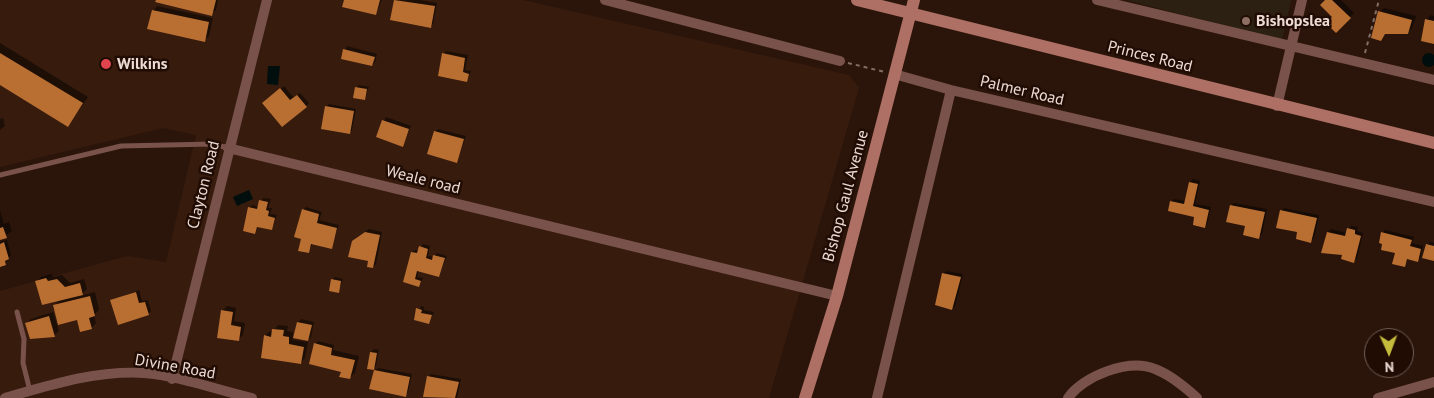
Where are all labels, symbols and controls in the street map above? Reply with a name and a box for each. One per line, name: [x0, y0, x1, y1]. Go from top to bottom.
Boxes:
place label: Bishopslea: [1256, 11, 1330, 31]
marker: Bishopslea: [1240, 15, 1252, 27]
street label: Princes Road: [1106, 37, 1194, 77]
place label: Wilkins: [117, 54, 167, 74]
marker: Wilkins: [99, 57, 113, 71]
street label: Palmer Road: [978, 72, 1066, 110]
street label: Bishop Gaul Avenue: [819, 128, 873, 264]
street label: Clayton Road: [184, 139, 224, 231]
street label: Weale road: [384, 161, 462, 199]
north arrow: [1364, 328, 1414, 378]
street label: Divine Road: [133, 350, 217, 384]
text: N: [1385, 358, 1394, 376]

